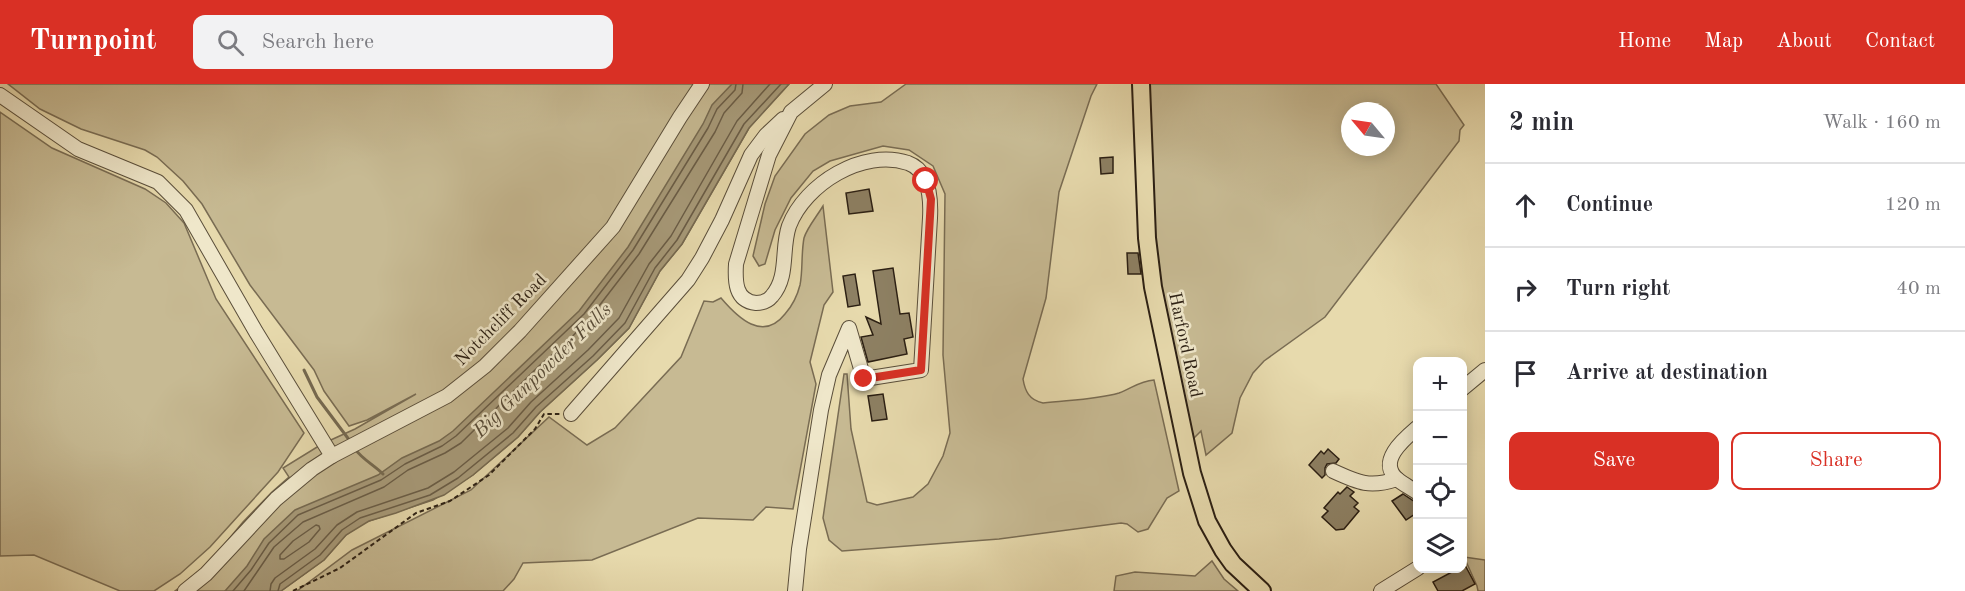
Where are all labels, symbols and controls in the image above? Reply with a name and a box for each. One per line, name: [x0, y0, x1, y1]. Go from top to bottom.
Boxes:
search box: [193, 15, 613, 69]
icon: search: [214, 26, 247, 59]
text: Turnpoint: [30, 28, 157, 56]
text: Search here: [262, 31, 374, 53]
text: Home: [1618, 31, 1671, 52]
text: Map: [1704, 31, 1743, 52]
text: About: [1776, 31, 1832, 52]
text: Contact: [1865, 31, 1935, 52]
north arrow: [1341, 102, 1395, 156]
text: 2 min: [1509, 110, 1574, 136]
text: Walk · 160 m: [1822, 113, 1941, 133]
route start: [912, 167, 938, 193]
icon: ahead: [1509, 189, 1542, 222]
text: Continue: [1566, 194, 1653, 216]
text: 120 m: [1885, 195, 1941, 215]
street label: Notchcliff Road: [452, 271, 550, 369]
icon: right: [1509, 273, 1542, 306]
text: Turn right: [1566, 278, 1670, 300]
text: 40 m: [1896, 279, 1941, 299]
street label: Harford Road: [1165, 291, 1205, 399]
water label: Big Gunpowder Falls: [469, 300, 616, 443]
map controls: [1413, 357, 1467, 573]
button: +: [1413, 357, 1467, 411]
icon: arrive: [1509, 357, 1542, 390]
text: Arrive at destination: [1566, 362, 1768, 384]
route end: [850, 365, 876, 391]
button: −: [1413, 411, 1467, 465]
button: Save: [1509, 432, 1719, 490]
button: Share: [1731, 432, 1941, 490]
button: locate: [1413, 465, 1467, 519]
button: layers: [1413, 519, 1467, 573]

